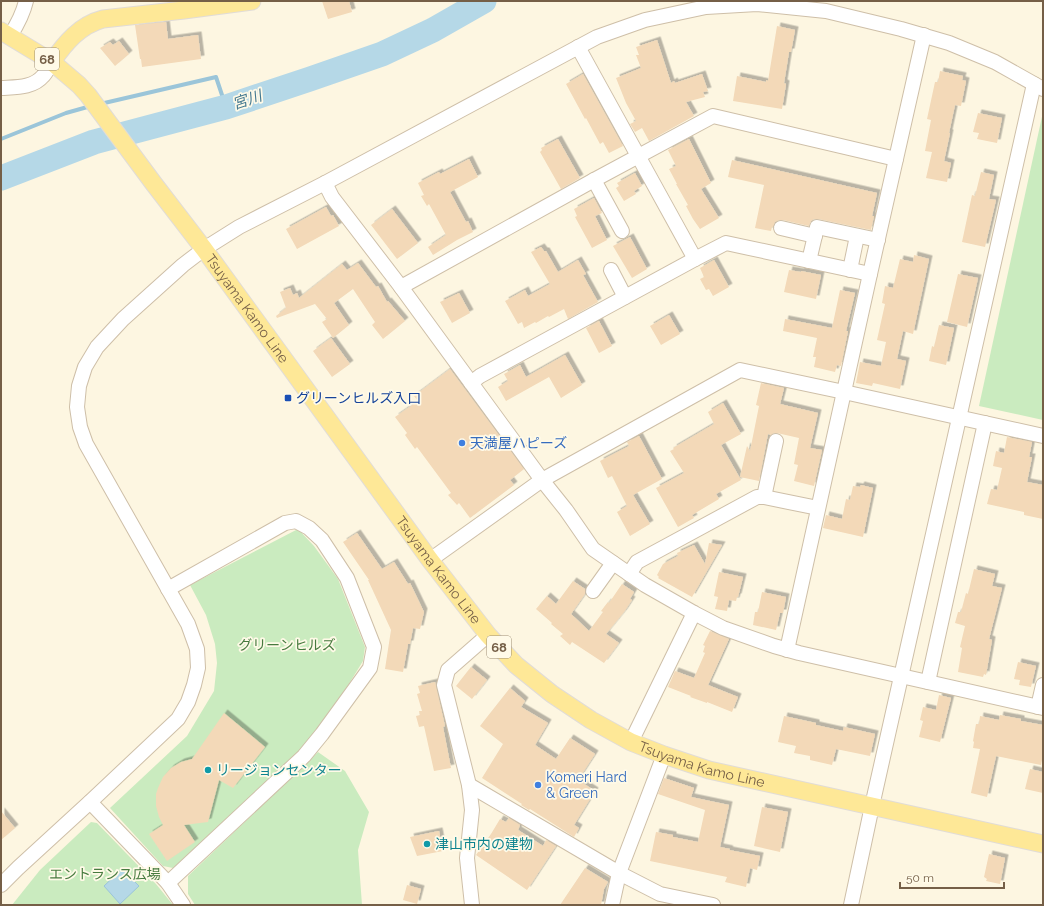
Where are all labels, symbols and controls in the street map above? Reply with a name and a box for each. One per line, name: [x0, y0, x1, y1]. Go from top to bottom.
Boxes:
road number: 68: [35, 48, 59, 70]
water label: 宮川: [230, 86, 266, 113]
street label: Tsuyama Kamo Line: [202, 251, 292, 366]
place label: グリーンヒルズ入口: [296, 390, 421, 406]
marker: グリーンヒルズ入口: [283, 393, 293, 403]
place label: 天満屋ハピーズ: [470, 435, 567, 451]
marker: 天満屋ハピーズ: [457, 438, 467, 448]
street label: Tsuyama Kamo Line: [393, 513, 484, 627]
road number: 68: [487, 636, 511, 658]
park label: グリーンヒルズ: [238, 637, 336, 653]
street label: Tsuyama Kamo Line: [637, 738, 766, 790]
place label: リージョンセンター: [216, 762, 342, 778]
marker: リージョンセンター: [203, 765, 213, 775]
place label: Komeri Hard & Green: [546, 769, 627, 801]
marker: Komeri Hard & Green: [533, 780, 543, 790]
place label: 津山市内の建物: [435, 836, 533, 852]
marker: 津山市内の建物: [422, 839, 432, 849]
scale bar: [900, 864, 1004, 890]
park label: エントランス広場: [49, 866, 161, 882]
text: 50 m: [906, 871, 934, 885]

